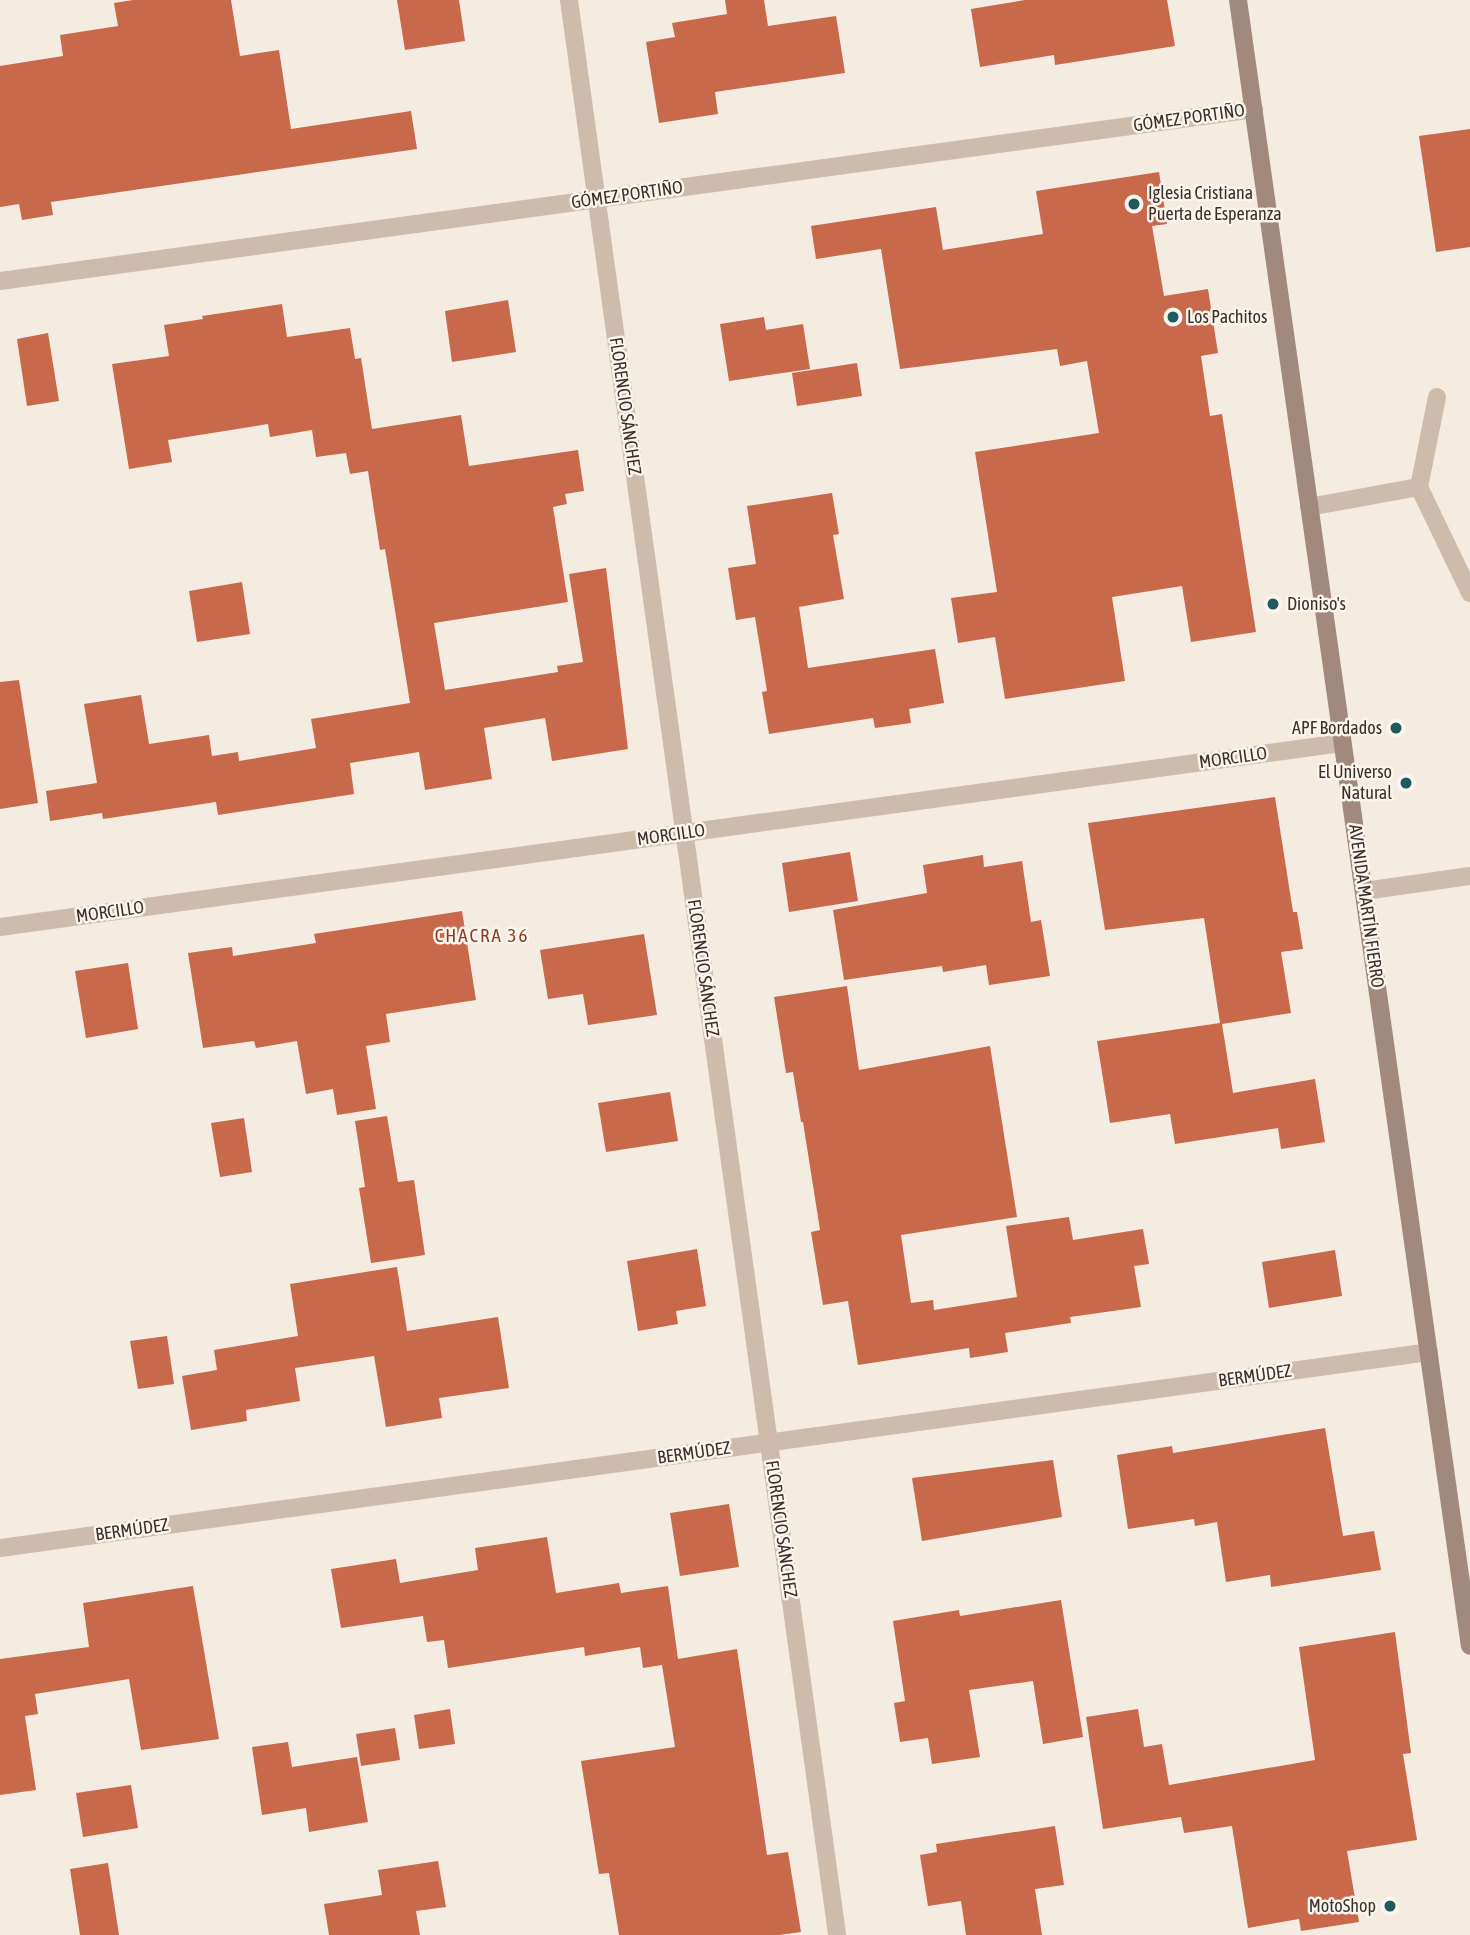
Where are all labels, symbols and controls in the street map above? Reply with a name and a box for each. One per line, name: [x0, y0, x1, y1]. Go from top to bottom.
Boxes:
street label: GÓMEZ PORTIÑO: [1132, 99, 1246, 137]
street label: GÓMEZ PORTIÑO: [570, 176, 684, 214]
place label: Iglesia Cristiana Puerta de Esperanza: [1148, 183, 1282, 226]
marker: Iglesia Cristiana Puerta de Esperanza: [1126, 196, 1142, 212]
place label: Los Pachitos: [1187, 306, 1267, 328]
marker: Los Pachitos: [1165, 309, 1181, 325]
street label: FLORENCIO SÁNCHEZ: [605, 336, 645, 476]
place label: Dioniso's: [1287, 593, 1346, 615]
marker: Dioniso's: [1265, 596, 1281, 612]
place label: APF Bordados: [1292, 717, 1382, 739]
marker: APF Bordados: [1388, 720, 1404, 736]
street label: MORCILLO: [1198, 743, 1268, 773]
place label: El Universo Natural: [1318, 762, 1392, 804]
marker: El Universo Natural: [1398, 775, 1414, 791]
street label: MORCILLO: [636, 820, 706, 850]
street label: AVENIDA MARTÍN FIERRO: [1344, 823, 1388, 989]
street label: MORCILLO: [75, 897, 145, 927]
street label: FLORENCIO SÁNCHEZ: [683, 898, 723, 1038]
district label: CHACRA 36: [436, 925, 528, 947]
street label: BERMÚDEZ: [1217, 1360, 1293, 1392]
street label: BERMÚDEZ: [656, 1437, 732, 1469]
street label: FLORENCIO SÁNCHEZ: [761, 1459, 801, 1599]
street label: BERMÚDEZ: [94, 1514, 170, 1546]
place label: MotoShop: [1309, 1895, 1376, 1917]
marker: MotoShop: [1382, 1898, 1398, 1914]

